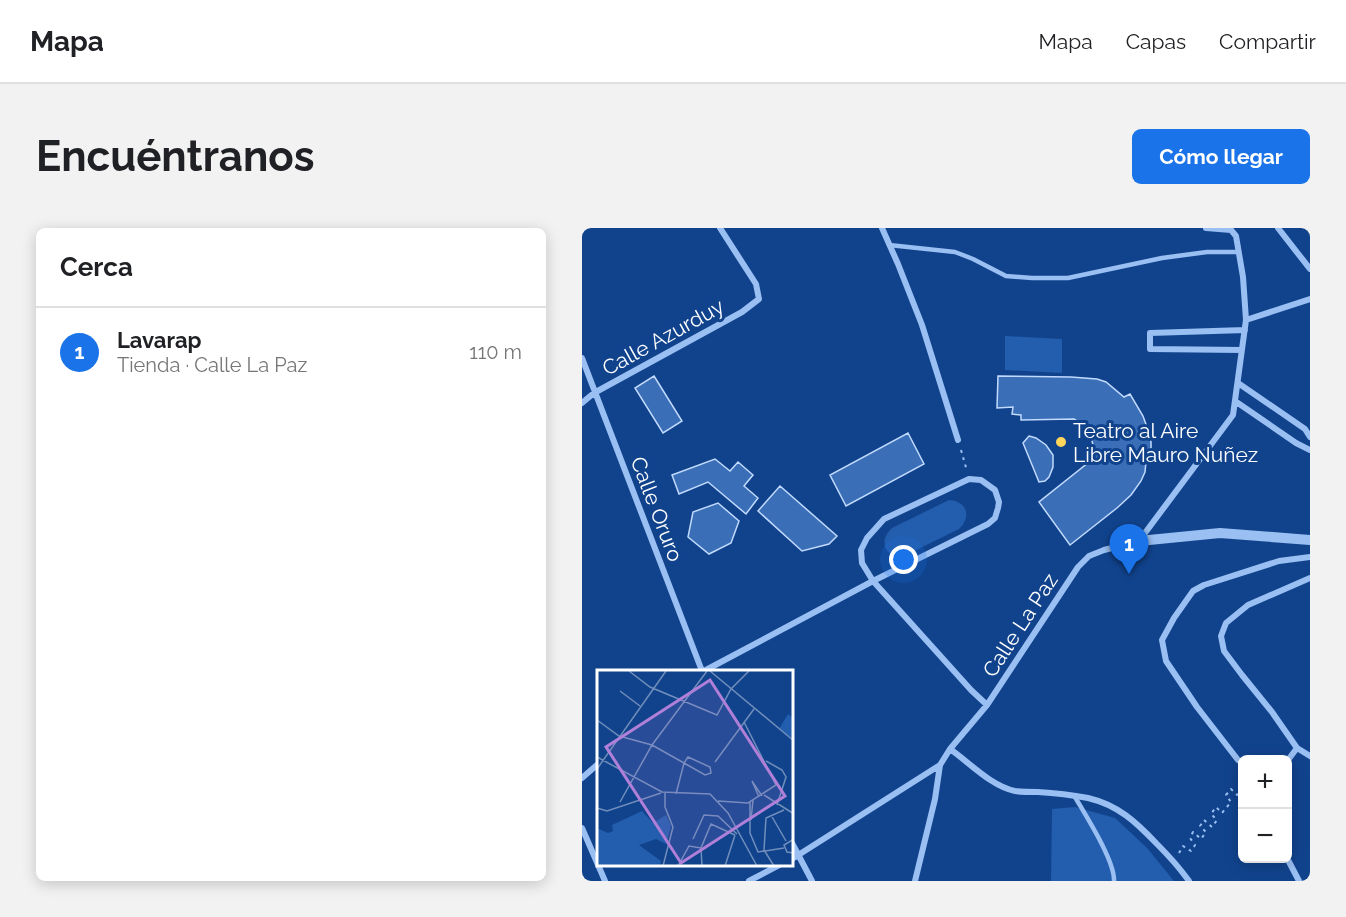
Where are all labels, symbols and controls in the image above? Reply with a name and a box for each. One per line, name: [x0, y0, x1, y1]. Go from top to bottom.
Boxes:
text: Mapa: [30, 25, 104, 58]
text: Mapa: [1038, 29, 1093, 54]
text: Capas: [1126, 29, 1186, 54]
text: Compartir: [1219, 29, 1316, 54]
button: Cómo llegar: [1132, 129, 1310, 184]
text: Encuéntranos: [36, 132, 315, 181]
text: Cerca: [60, 252, 133, 282]
street label: Calle Azurduy: [598, 293, 728, 381]
text: Lavarap: [117, 327, 202, 353]
text: 1: [75, 340, 84, 364]
text: 110 m: [469, 340, 522, 364]
text: Tienda · Calle La Paz: [117, 353, 307, 377]
place label: Teatro al Aire Libre Mauro Nuñez: [1073, 418, 1258, 467]
marker: Teatro al Aire Libre Mauro Nuñez: [1054, 435, 1068, 449]
street label: Calle Oruro: [626, 453, 688, 565]
pin: 1: [1110, 524, 1148, 574]
your location: [889, 545, 918, 574]
street label: Calle La Paz: [977, 568, 1063, 682]
inset map: [597, 670, 794, 866]
map controls: [1238, 755, 1292, 863]
button: +: [1238, 755, 1292, 809]
button: −: [1238, 809, 1292, 863]

